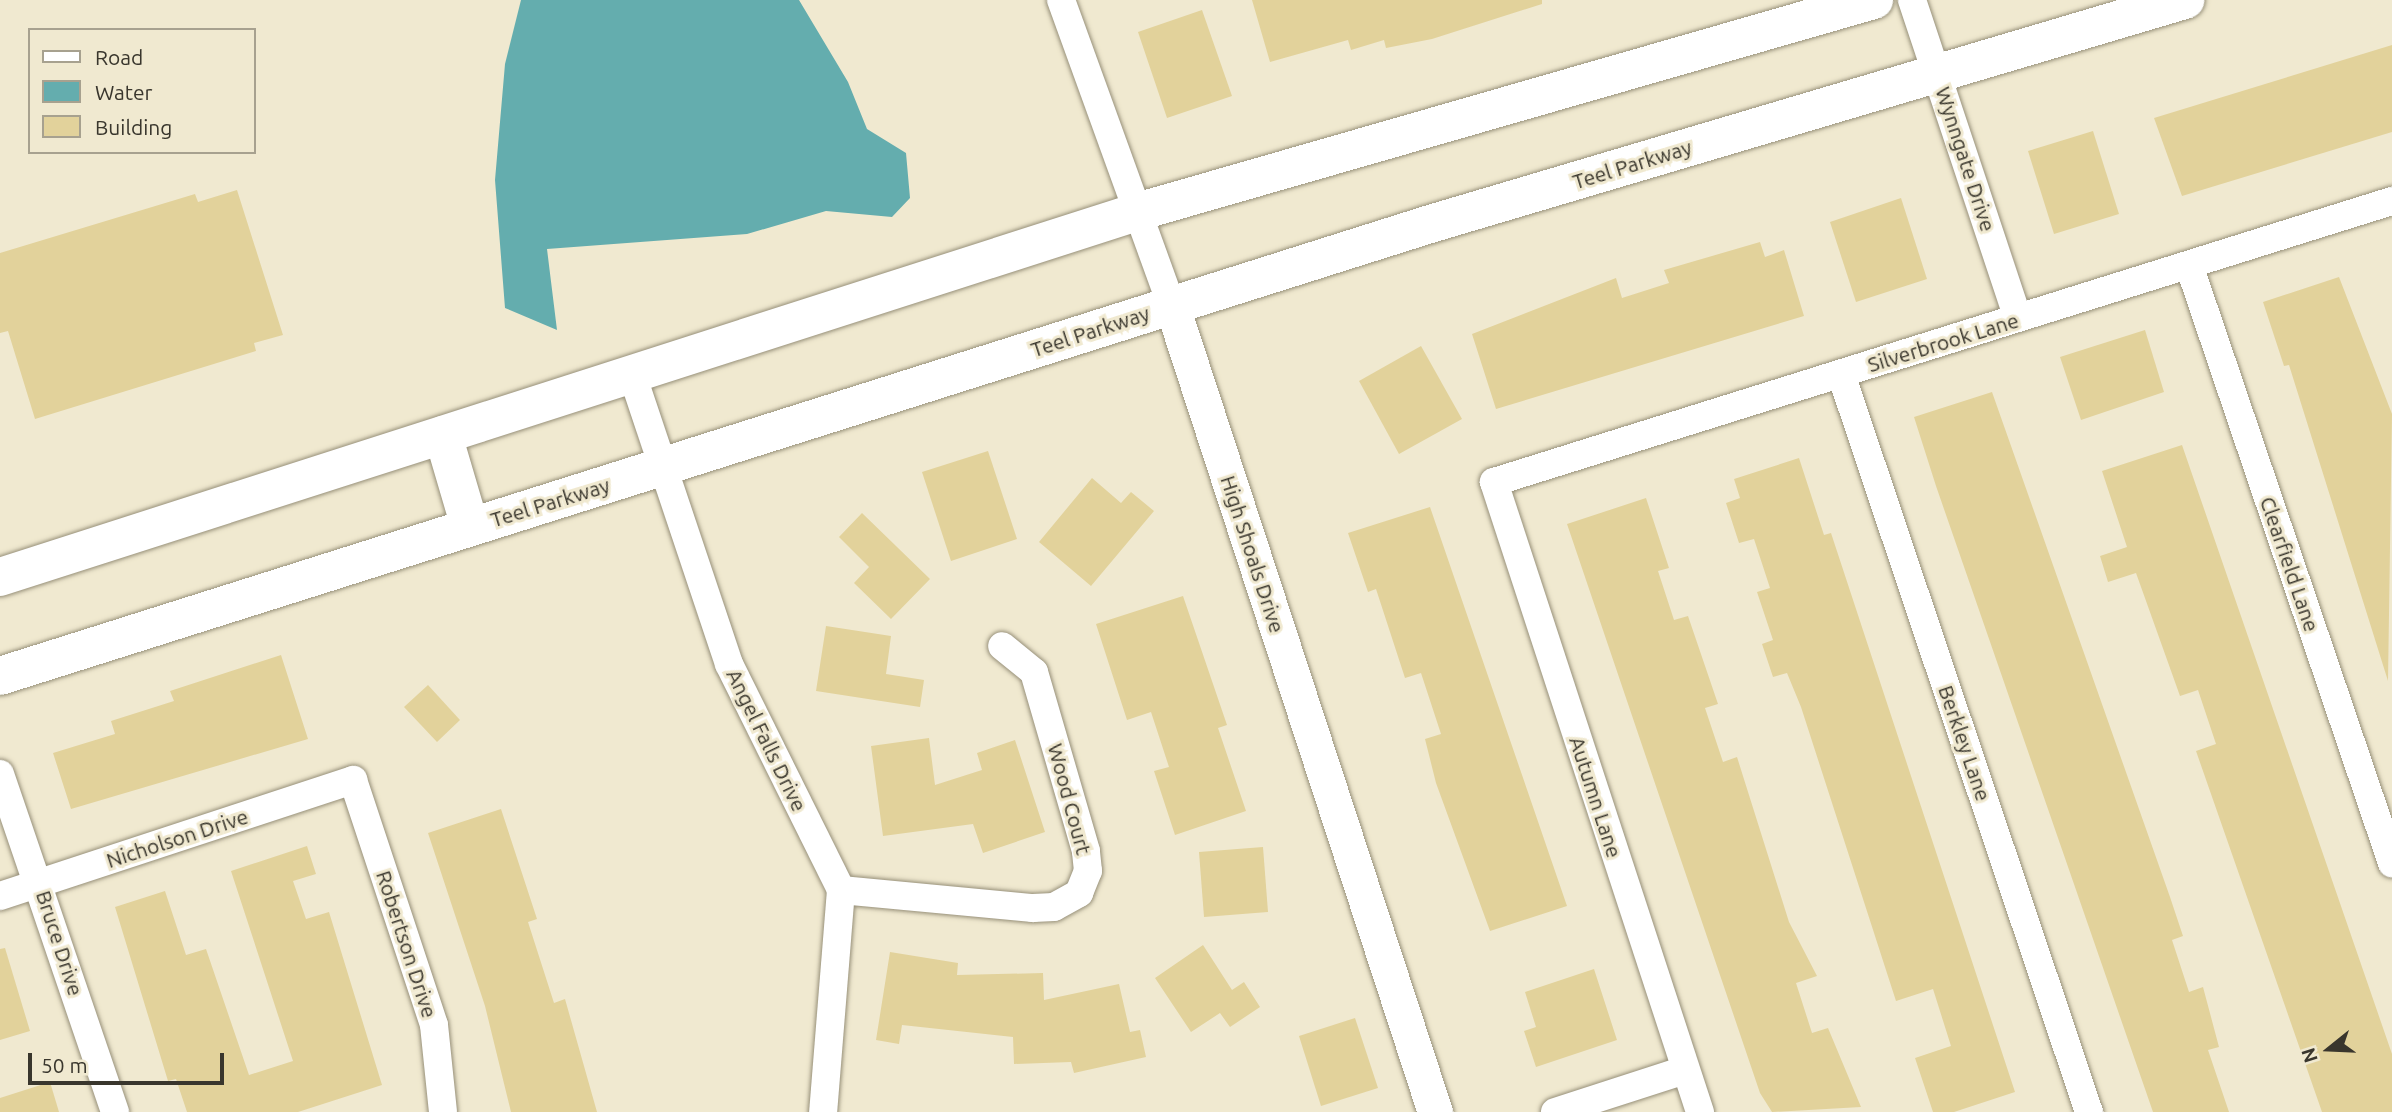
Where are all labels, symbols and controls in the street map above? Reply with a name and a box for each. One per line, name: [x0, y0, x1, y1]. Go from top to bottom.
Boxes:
legend: [28, 28, 256, 154]
text: Road: [95, 45, 143, 69]
text: Water: [95, 80, 153, 104]
street label: Wynngate Drive: [1931, 83, 2001, 235]
text: Building: [95, 115, 172, 139]
street label: Teel Parkway: [1569, 134, 1695, 194]
street label: Teel Parkway: [1028, 300, 1152, 362]
street label: Silverbrook Lane: [1864, 307, 2022, 377]
street label: Teel Parkway: [487, 472, 613, 532]
street label: High Shoals Drive: [1216, 472, 1290, 636]
street label: Clearfield Lane: [2255, 493, 2325, 635]
street label: Angel Falls Drive: [722, 665, 812, 815]
street label: Berkley Lane: [1933, 682, 1997, 804]
street label: Autumn Lane: [1565, 733, 1627, 861]
street label: Wood Court: [1043, 741, 1097, 857]
street label: Nicholson Drive: [103, 803, 251, 873]
street label: Robertson Drive: [371, 867, 443, 1021]
street label: Bruce Drive: [31, 887, 89, 999]
north arrow: [2294, 1014, 2364, 1084]
scale bar: [32, 1038, 228, 1082]
text: N: [2296, 1045, 2322, 1066]
text: 50 m: [41, 1053, 88, 1077]

